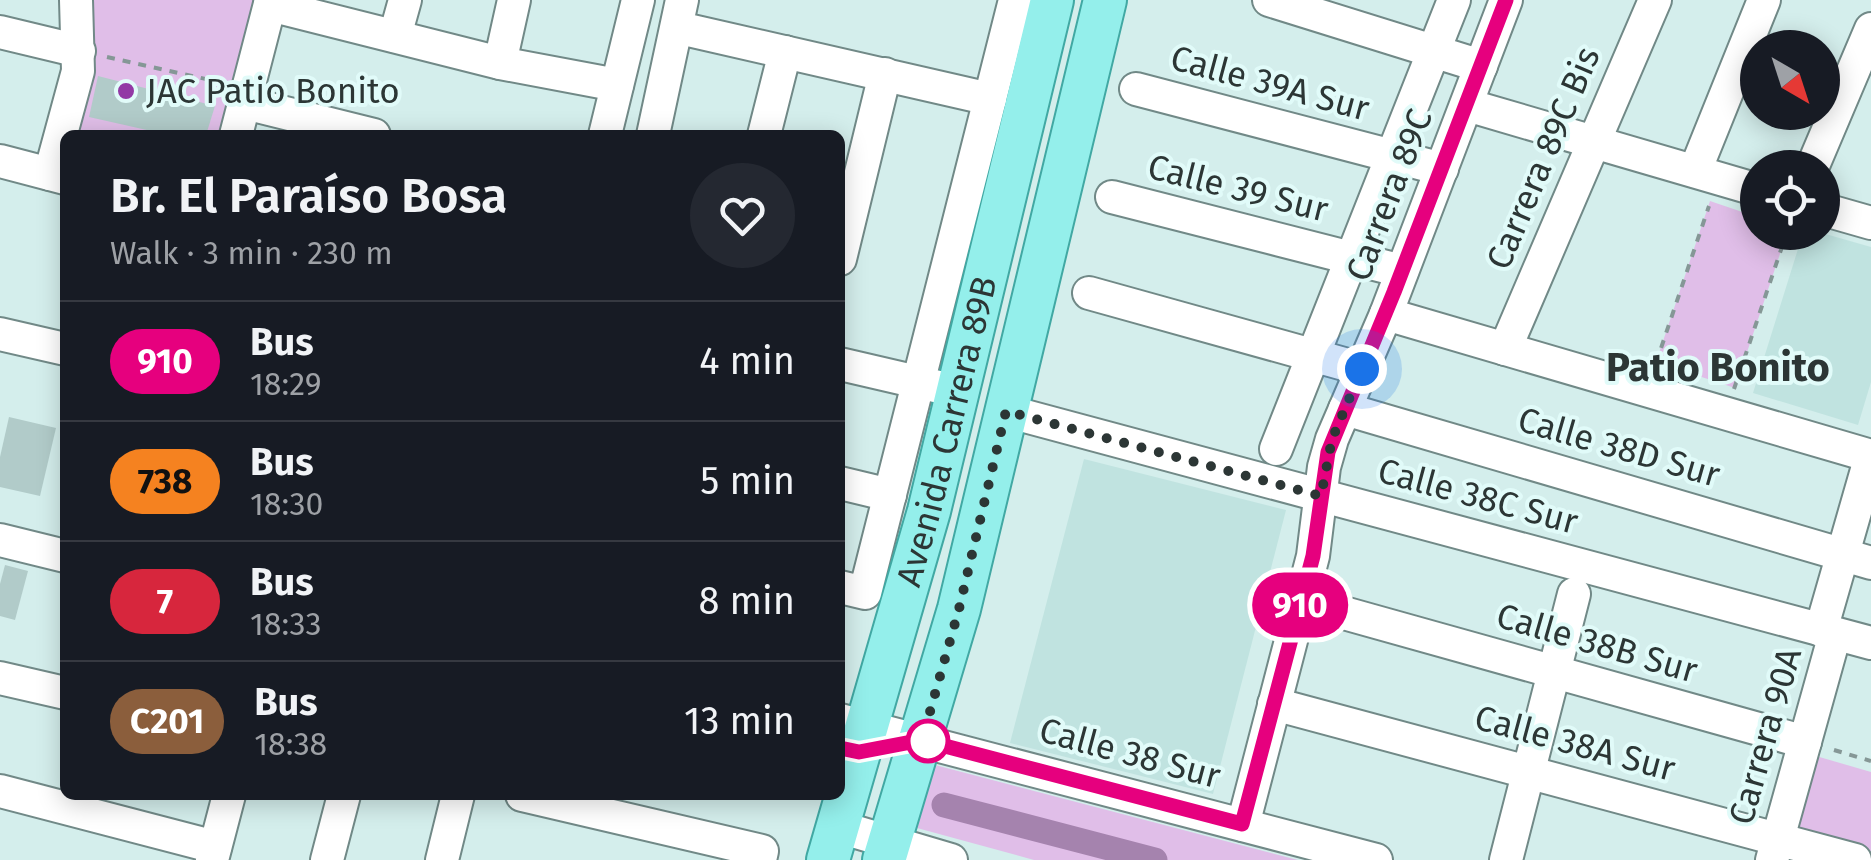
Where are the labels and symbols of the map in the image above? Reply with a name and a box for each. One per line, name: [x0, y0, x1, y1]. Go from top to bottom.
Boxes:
north arrow: [1740, 30, 1840, 130]
street label: Calle 39A Sur: [1166, 36, 1374, 130]
street label: Carrera 89C Bis: [1477, 41, 1609, 275]
place label: JAC Patio Bonito: [146, 70, 400, 112]
marker: JAC Patio Bonito: [115, 80, 137, 102]
street label: Carrera 89C: [1337, 103, 1441, 287]
street label: Calle 39 Sur: [1144, 145, 1333, 231]
street label: Avenida Carrera 89B: [887, 272, 1006, 591]
your location: [1337, 344, 1387, 394]
district label: Patio Bonito: [1606, 344, 1830, 392]
street label: Calle 38D Sur: [1513, 398, 1725, 496]
street label: Calle 38C Sur: [1373, 449, 1583, 543]
line badge: 910: [1242, 572, 1358, 638]
street label: Calle 38B Sur: [1492, 594, 1703, 692]
street label: Carrera 90A: [1720, 643, 1810, 829]
street label: Calle 38A Sur: [1470, 696, 1680, 790]
street label: Calle 38 Sur: [1035, 709, 1226, 797]
unlabelled marker: [907, 720, 949, 762]

